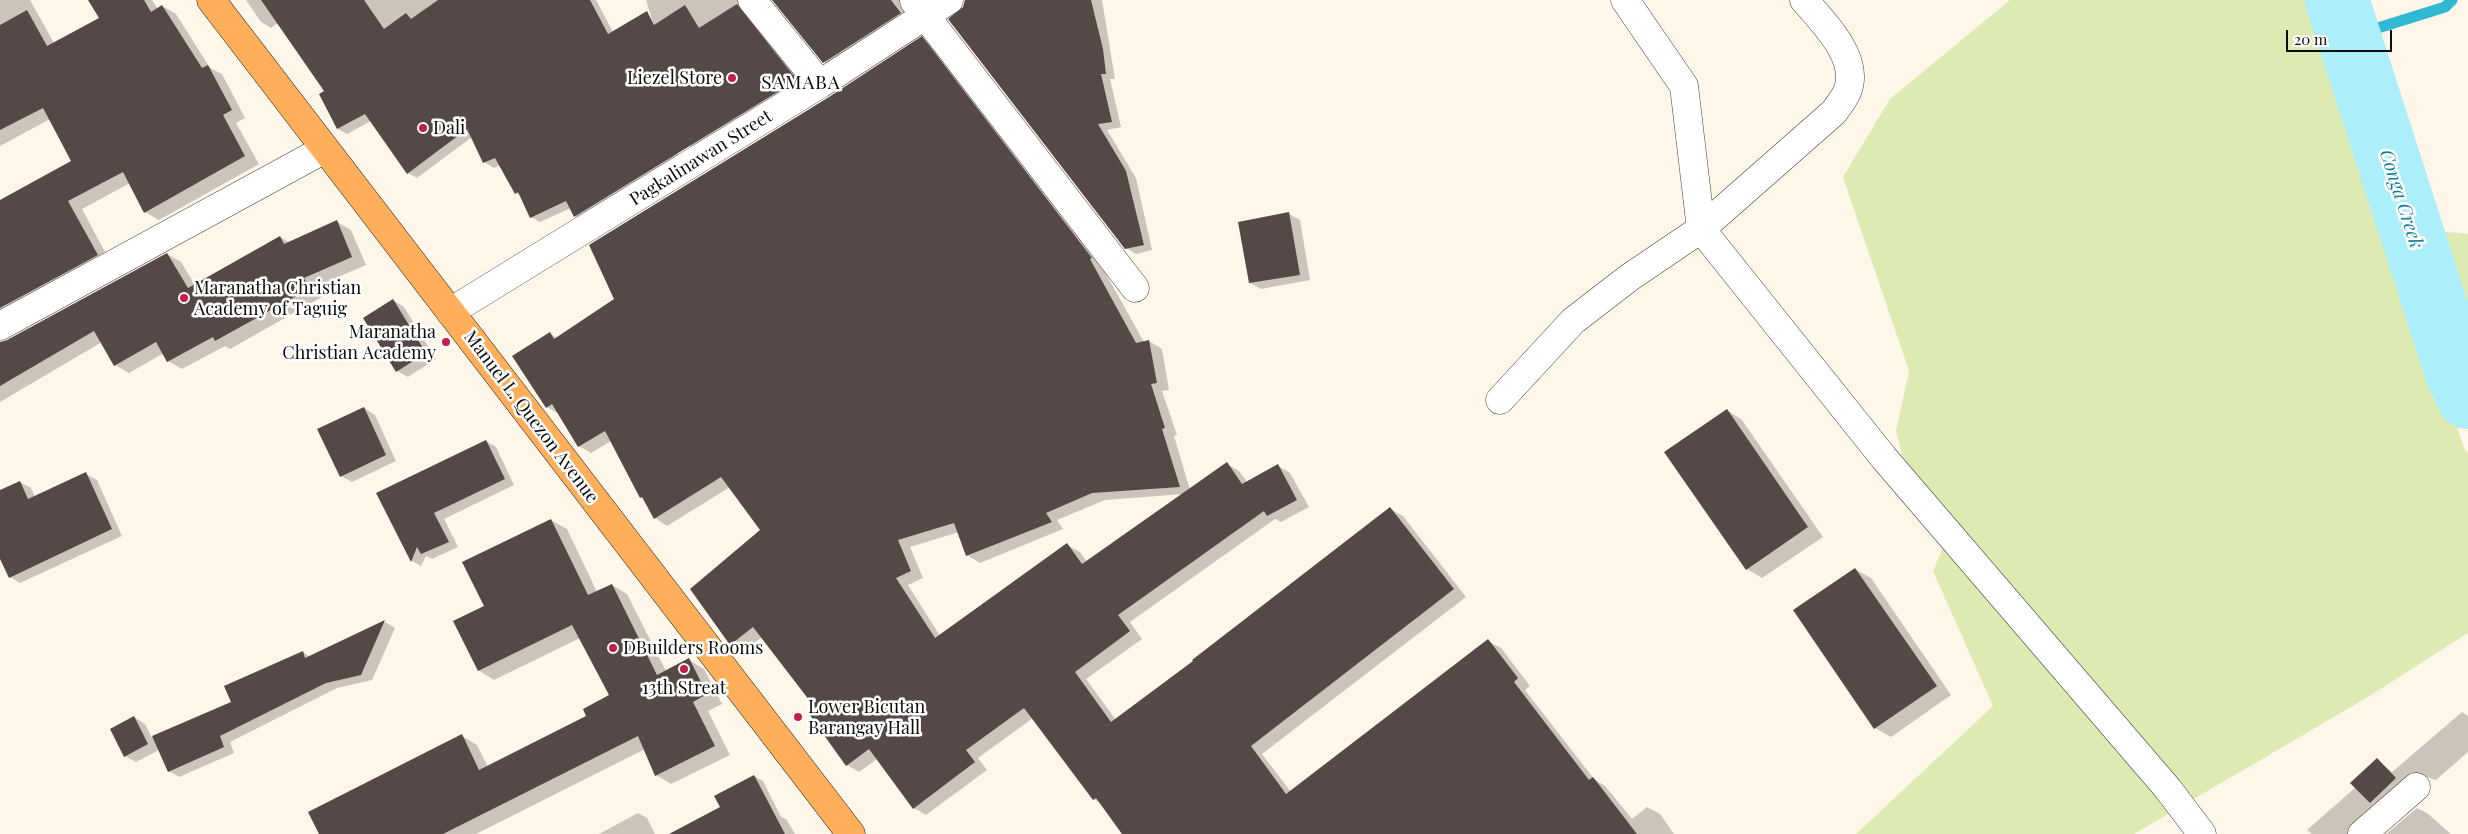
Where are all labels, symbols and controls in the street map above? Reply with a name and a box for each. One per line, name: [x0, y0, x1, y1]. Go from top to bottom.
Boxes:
scale bar: [2288, 20, 2394, 52]
text: 20 m: [2294, 29, 2327, 49]
place label: Liezel Store: [627, 67, 722, 89]
marker: Liezel Store: [726, 72, 738, 84]
district label: SAMABA: [760, 72, 842, 94]
street label: Pagkalinawan Street: [626, 105, 776, 211]
place label: Dali: [433, 117, 465, 139]
marker: Dali: [417, 122, 429, 134]
water label: Conga Creek: [2374, 147, 2428, 251]
place label: Maranatha Christian Academy of Taguig: [194, 277, 361, 320]
marker: Maranatha Christian Academy of Taguig: [178, 292, 190, 304]
place label: Maranatha Christian Academy: [282, 321, 436, 364]
street label: Manuel L. Quezon Avenue: [459, 327, 603, 507]
marker: Maranatha Christian Academy: [440, 336, 452, 348]
place label: DBuilders Rooms: [623, 637, 763, 659]
marker: DBuilders Rooms: [607, 642, 619, 654]
marker: 13th Streat: [678, 663, 690, 675]
place label: 13th Streat: [642, 677, 726, 699]
place label: Lower Bicutan Barangay Hall: [808, 696, 925, 739]
marker: Lower Bicutan Barangay Hall: [792, 711, 804, 723]

